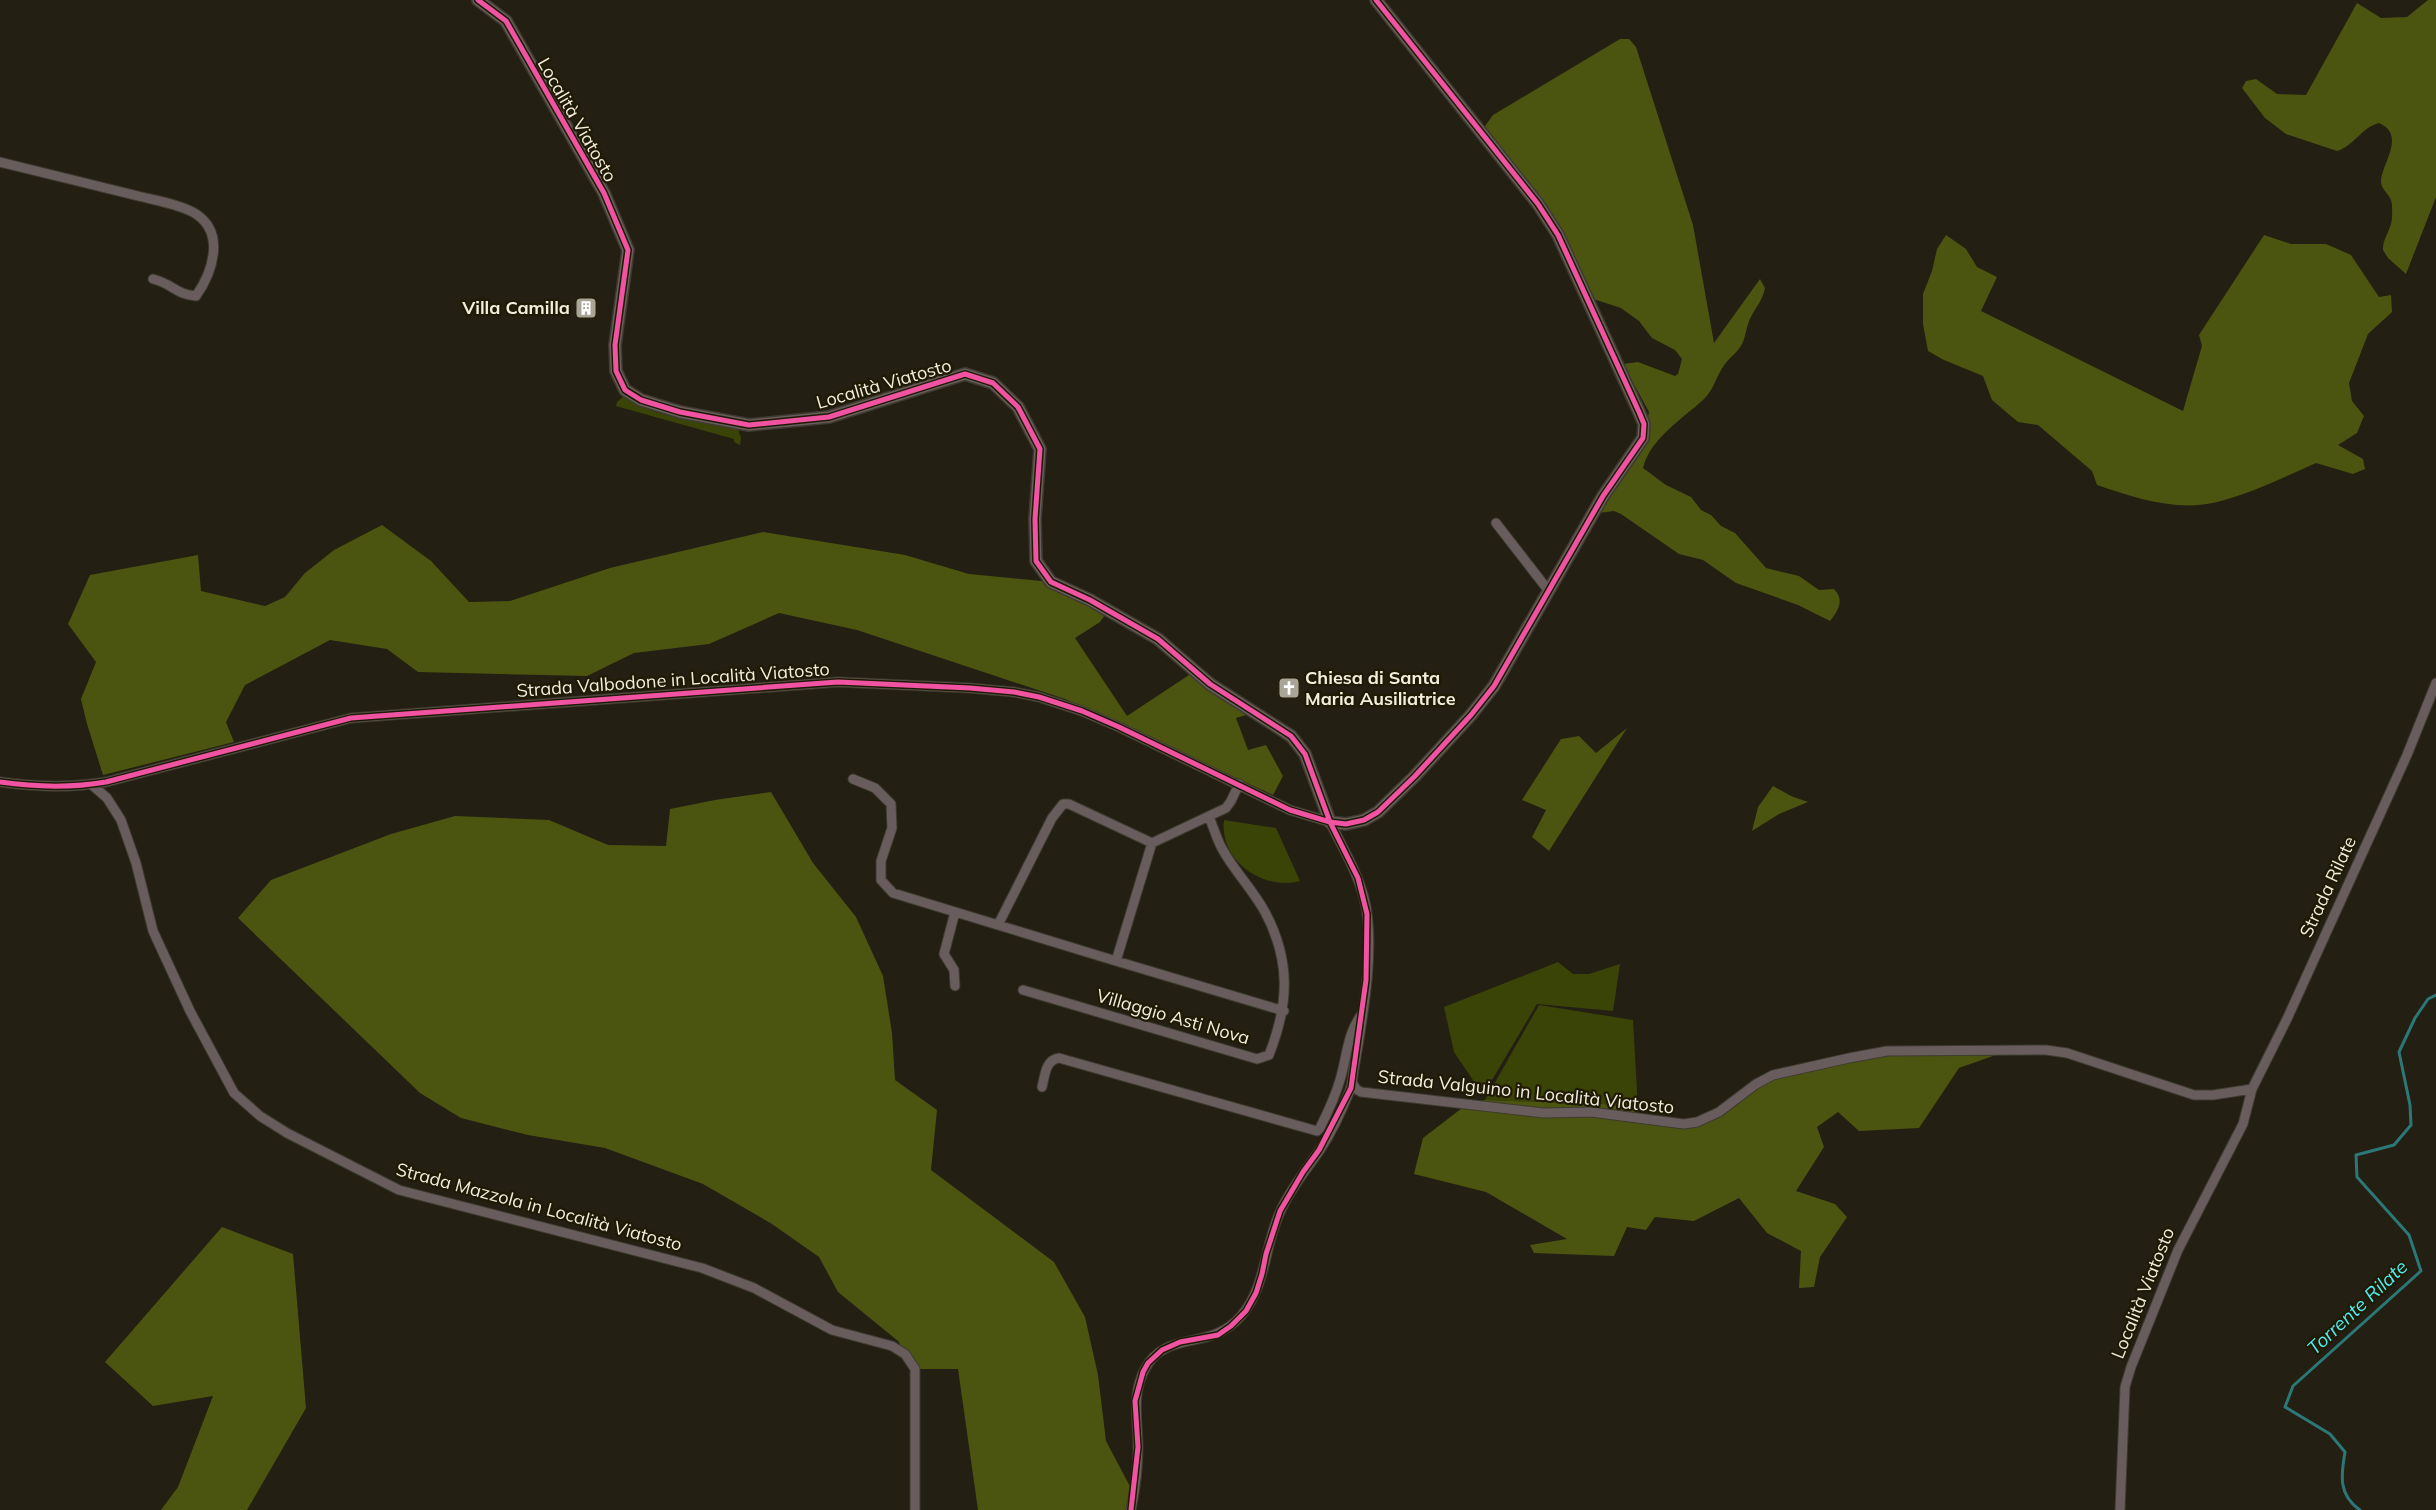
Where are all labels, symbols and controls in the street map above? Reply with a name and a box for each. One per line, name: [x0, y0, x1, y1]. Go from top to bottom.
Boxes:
street label: Località Viatosto: [533, 54, 622, 186]
place label: Villa Camilla: [461, 296, 570, 319]
building icon: Villa Camilla: [574, 296, 598, 320]
street label: Località Viatosto: [814, 353, 954, 414]
street label: Strada Valbodone in Località Viatosto: [516, 657, 830, 702]
place label: Chiesa di Santa Maria Ausiliatrice: [1305, 666, 1456, 710]
church icon: Chiesa di Santa Maria Ausiliatrice: [1277, 676, 1301, 700]
street label: Strada Rilate: [2294, 833, 2361, 941]
street label: Villaggio Asti Nova: [1094, 984, 1252, 1049]
street label: Strada Valguino in Località Viatosto: [1377, 1065, 1675, 1118]
street label: Strada Mazzola in Località Viatosto: [394, 1157, 684, 1256]
street label: Località Viatosto: [2106, 1224, 2179, 1362]
water label: Torrente Rilate: [2302, 1254, 2412, 1360]

